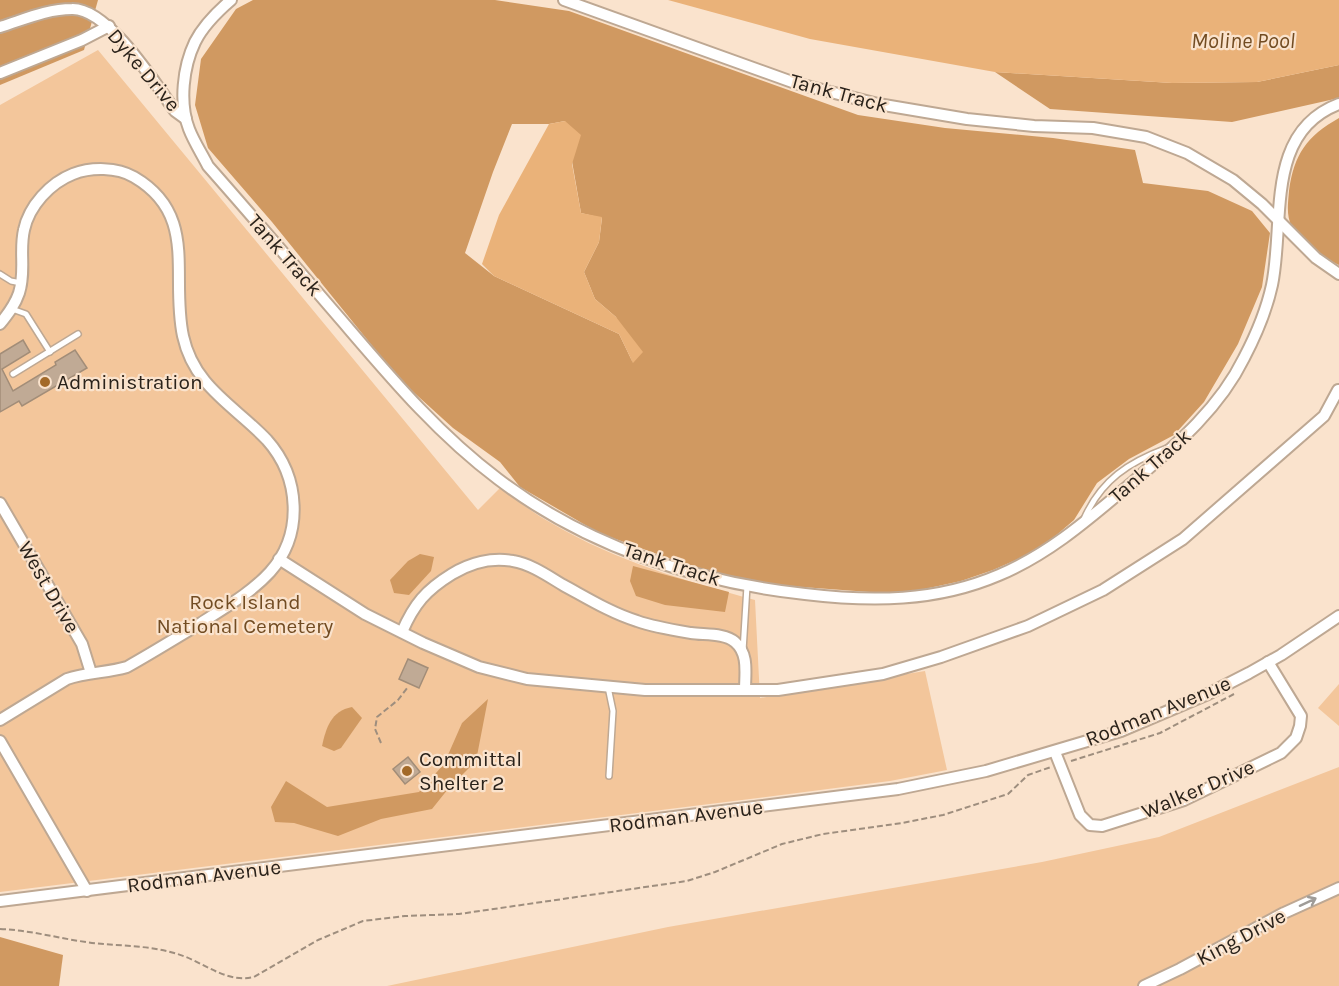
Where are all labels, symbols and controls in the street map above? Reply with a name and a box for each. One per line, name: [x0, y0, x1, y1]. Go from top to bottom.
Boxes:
street label: Dyke Drive: [103, 24, 185, 116]
water label: Moline Pool: [1191, 28, 1295, 54]
street label: Tank Track: [787, 68, 891, 118]
street label: Tank Track: [243, 209, 327, 301]
place label: Administration: [57, 370, 203, 394]
marker: Administration: [38, 375, 52, 389]
street label: Tank Track: [1104, 424, 1196, 508]
street label: West Drive: [13, 537, 85, 637]
street label: Tank Track: [620, 537, 724, 591]
park label: Rock Island National Cemetery: [157, 590, 334, 638]
street label: Rodman Avenue: [1082, 671, 1234, 751]
place label: Committal Shelter 2: [419, 747, 522, 795]
street label: Walker Drive: [1138, 755, 1258, 823]
marker: Committal Shelter 2: [400, 764, 414, 778]
street label: Rodman Avenue: [608, 795, 764, 837]
street label: Rodman Avenue: [126, 855, 282, 897]
one-way arrow: [1299, 896, 1317, 907]
street label: King Drive: [1192, 903, 1290, 971]

